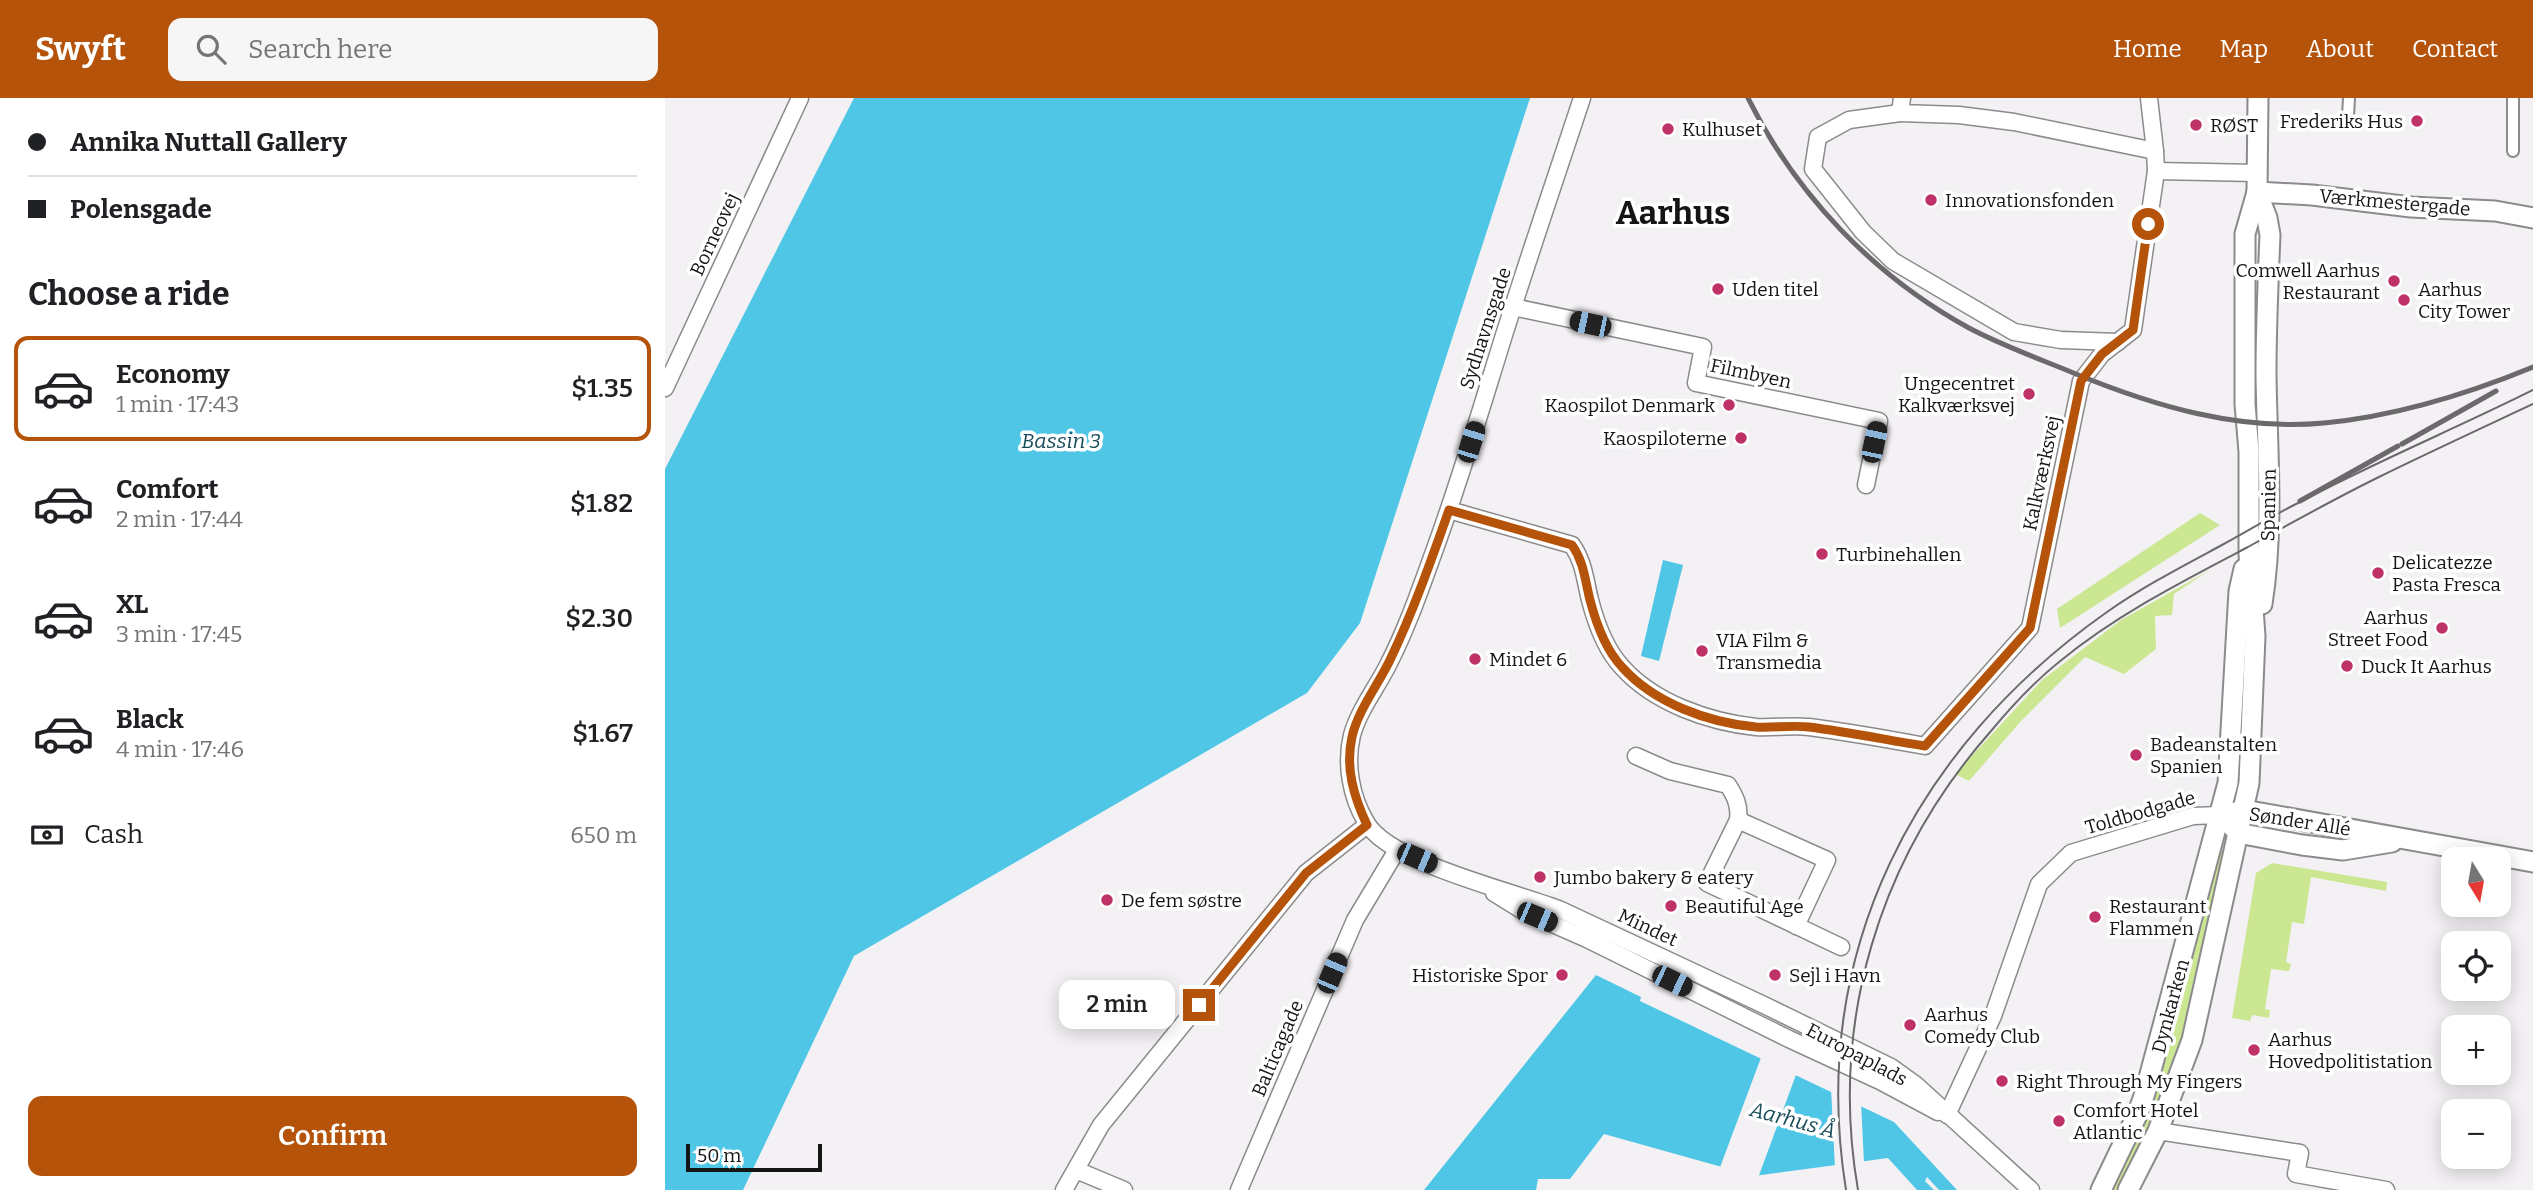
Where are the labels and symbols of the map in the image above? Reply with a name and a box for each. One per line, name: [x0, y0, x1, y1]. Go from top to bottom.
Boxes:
place label: Frederiks Hus: [2280, 110, 2403, 133]
marker: Frederiks Hus: [2409, 113, 2425, 129]
place label: RØST: [2210, 114, 2258, 137]
marker: RØST: [2188, 117, 2204, 133]
place label: Kulhuset: [1682, 118, 1762, 141]
marker: Kulhuset: [1660, 121, 1676, 137]
street label: Værkmestergade: [2318, 184, 2471, 221]
street label: Borneovej: [685, 189, 744, 279]
place label: Innovationsfonden: [1945, 189, 2114, 212]
marker: Innovationsfonden: [1923, 192, 1939, 208]
district label: Aarhus: [1616, 193, 1730, 233]
route start: [2132, 208, 2164, 240]
place label: Comwell Aarhus Restaurant: [2236, 259, 2380, 304]
street label: Sydhavnsgade: [1455, 264, 1516, 392]
marker: Comwell Aarhus Restaurant: [2386, 273, 2402, 289]
place label: Uden titel: [1732, 278, 1819, 301]
place label: Aarhus City Tower: [2418, 278, 2511, 323]
marker: Uden titel: [1710, 281, 1726, 297]
marker: Aarhus City Tower: [2396, 292, 2412, 308]
car: [1568, 309, 1613, 339]
street label: Filmbyen: [1708, 354, 1794, 393]
place label: Ungecentret Kalkværksvej: [1898, 372, 2015, 417]
marker: Ungecentret Kalkværksvej: [2021, 386, 2037, 402]
place label: Kaospilot Denmark: [1545, 394, 1715, 417]
marker: Kaospilot Denmark: [1721, 397, 1737, 413]
street label: Kalkværksvej: [2018, 413, 2065, 533]
car: [1455, 419, 1488, 465]
car: [1860, 419, 1889, 465]
place label: Kaospiloterne: [1603, 427, 1727, 450]
water label: Bassin 3: [1021, 428, 1101, 454]
marker: Kaospiloterne: [1733, 430, 1749, 446]
street label: Spanien: [2256, 469, 2281, 542]
place label: Turbinehallen: [1836, 543, 1961, 566]
marker: Turbinehallen: [1814, 546, 1830, 562]
place label: Delicatezze Pasta Fresca: [2392, 551, 2501, 596]
marker: Delicatezze Pasta Fresca: [2370, 565, 2386, 581]
place label: Aarhus Street Food: [2328, 606, 2428, 651]
marker: Aarhus Street Food: [2434, 620, 2450, 636]
place label: VIA Film & Transmedia: [1716, 629, 1822, 674]
marker: VIA Film & Transmedia: [1694, 643, 1710, 659]
place label: Mindet 6: [1489, 648, 1567, 671]
marker: Mindet 6: [1467, 651, 1483, 667]
place label: Duck It Aarhus: [2361, 655, 2492, 678]
marker: Duck It Aarhus: [2339, 658, 2355, 674]
place label: Badeanstalten Spanien: [2150, 733, 2277, 778]
marker: Badeanstalten Spanien: [2128, 747, 2144, 763]
street label: Toldbodgade: [2082, 786, 2198, 839]
street label: Sønder Allé: [2247, 802, 2352, 841]
car: [1394, 840, 1441, 876]
north arrow: [2441, 847, 2511, 917]
place label: Jumbo bakery & eatery: [1553, 866, 1754, 889]
marker: Jumbo bakery & eatery: [1532, 869, 1548, 885]
place label: De fem søstre: [1121, 889, 1242, 912]
marker: De fem søstre: [1099, 892, 1115, 908]
place label: Beautiful Age: [1685, 895, 1804, 918]
place label: Restaurant Flammen: [2109, 895, 2207, 940]
marker: Beautiful Age: [1663, 898, 1679, 914]
car: [1514, 899, 1561, 935]
street label: Mindet: [1614, 904, 1681, 951]
marker: Restaurant Flammen: [2087, 909, 2103, 925]
car: [1315, 950, 1350, 996]
street label: Dynkarken: [2147, 957, 2194, 1056]
car: [1649, 962, 1696, 1000]
place label: Historiske Spor: [1412, 964, 1549, 987]
place label: Sejl i Havn: [1789, 964, 1881, 987]
marker: Historiske Spor: [1554, 967, 1570, 983]
marker: Sejl i Havn: [1767, 967, 1783, 983]
callout: 2 min: [1059, 981, 1175, 1030]
route end: [1183, 989, 1215, 1021]
street label: Balticagade: [1247, 997, 1308, 1100]
place label: Aarhus Comedy Club: [1924, 1003, 2040, 1048]
marker: Aarhus Comedy Club: [1902, 1017, 1918, 1033]
street label: Europaplads: [1802, 1018, 1911, 1091]
place label: Aarhus Hovedpolitistation: [2268, 1028, 2432, 1073]
marker: Aarhus Hovedpolitistation: [2246, 1042, 2262, 1058]
place label: Right Through My Fingers: [2016, 1070, 2242, 1093]
marker: Right Through My Fingers: [1994, 1073, 2010, 1089]
water label: Aarhus Å: [1746, 1096, 1839, 1144]
place label: Comfort Hotel Atlantic: [2073, 1099, 2198, 1144]
marker: Comfort Hotel Atlantic: [2051, 1113, 2067, 1129]
scale bar: [686, 1141, 823, 1173]

